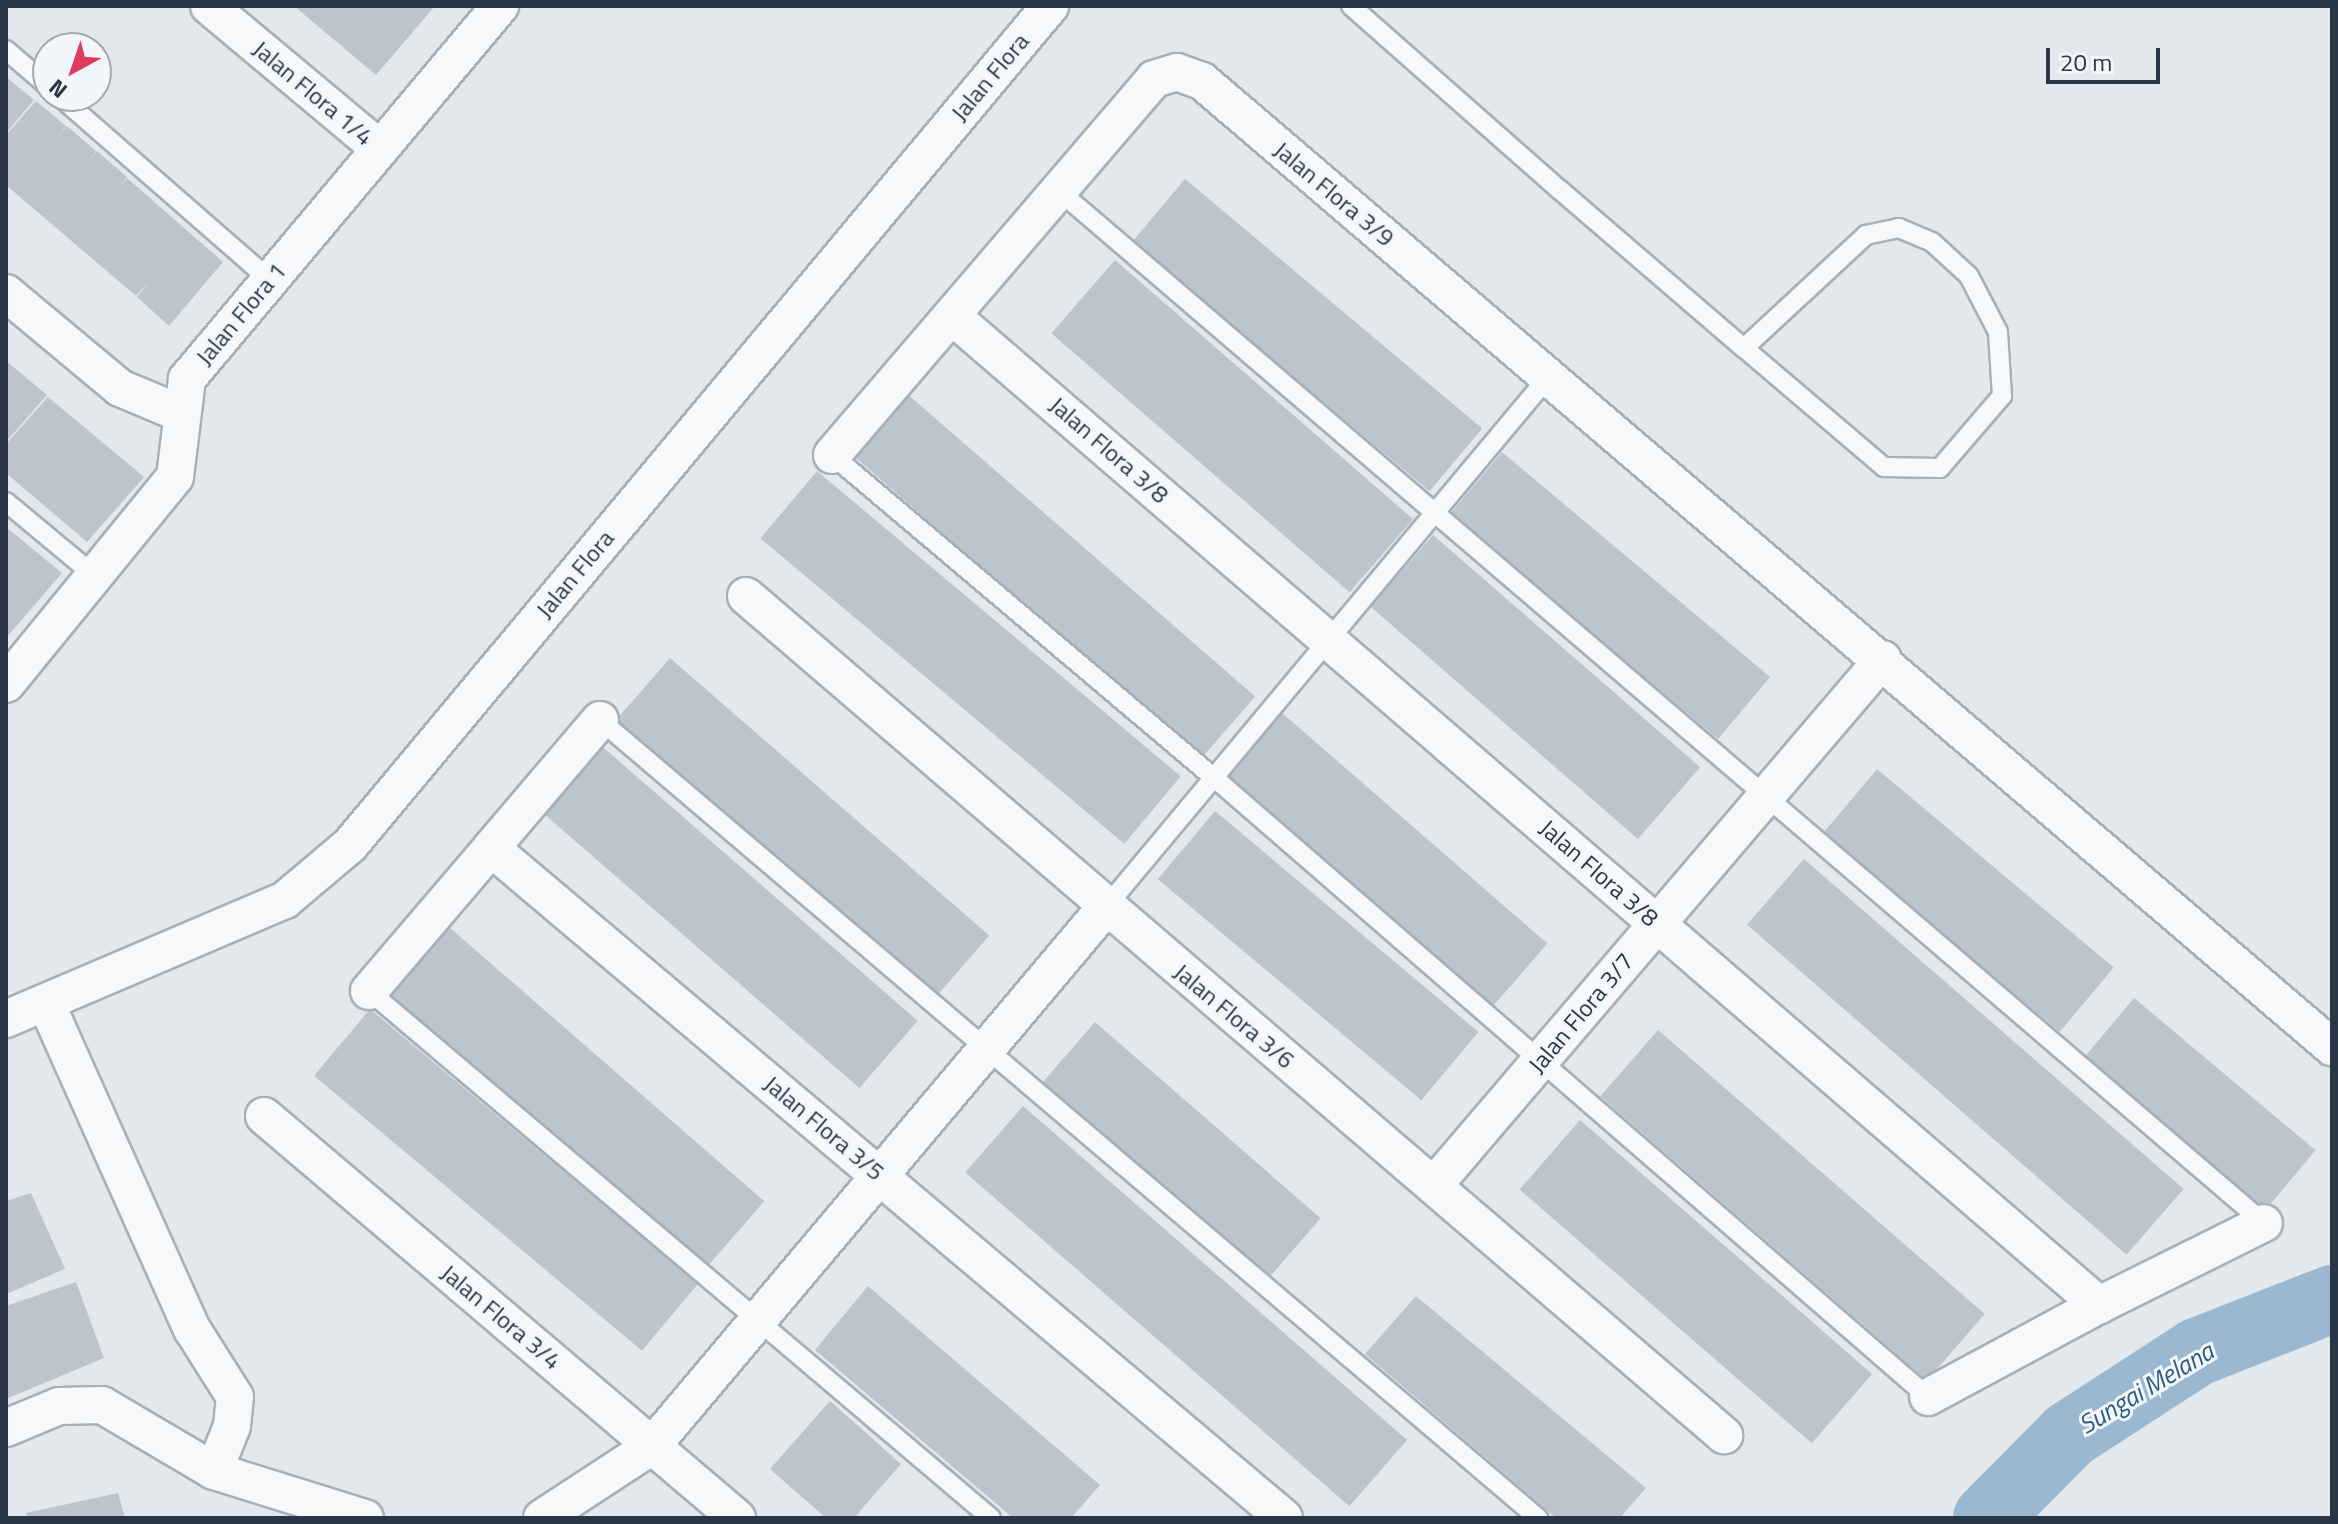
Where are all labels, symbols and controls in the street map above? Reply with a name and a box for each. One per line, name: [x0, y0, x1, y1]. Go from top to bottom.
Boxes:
street label: Jalan Flora: [945, 27, 1035, 127]
north arrow: [32, 32, 112, 112]
scale bar: [2050, 32, 2164, 82]
street label: Jalan Flora 1/4: [247, 34, 379, 152]
text: 20 m: [2060, 44, 2112, 80]
text: N: [41, 71, 75, 107]
street label: Jalan Flora 3/9: [1268, 135, 1400, 253]
street label: Jalan Flora 1: [190, 257, 292, 371]
street label: Jalan Flora 3/8: [1044, 391, 1174, 509]
street label: Jalan Flora: [530, 524, 620, 624]
street label: Jalan Flora 3/8: [1534, 814, 1664, 932]
street label: Jalan Flora 3/7: [1522, 947, 1640, 1079]
street label: Jalan Flora 3/6: [1168, 957, 1300, 1075]
street label: Jalan Flora 3/5: [758, 1069, 890, 1187]
street label: Jalan Flora 3/4: [435, 1258, 567, 1376]
water label: Sungai Melana: [2073, 1336, 2219, 1440]

